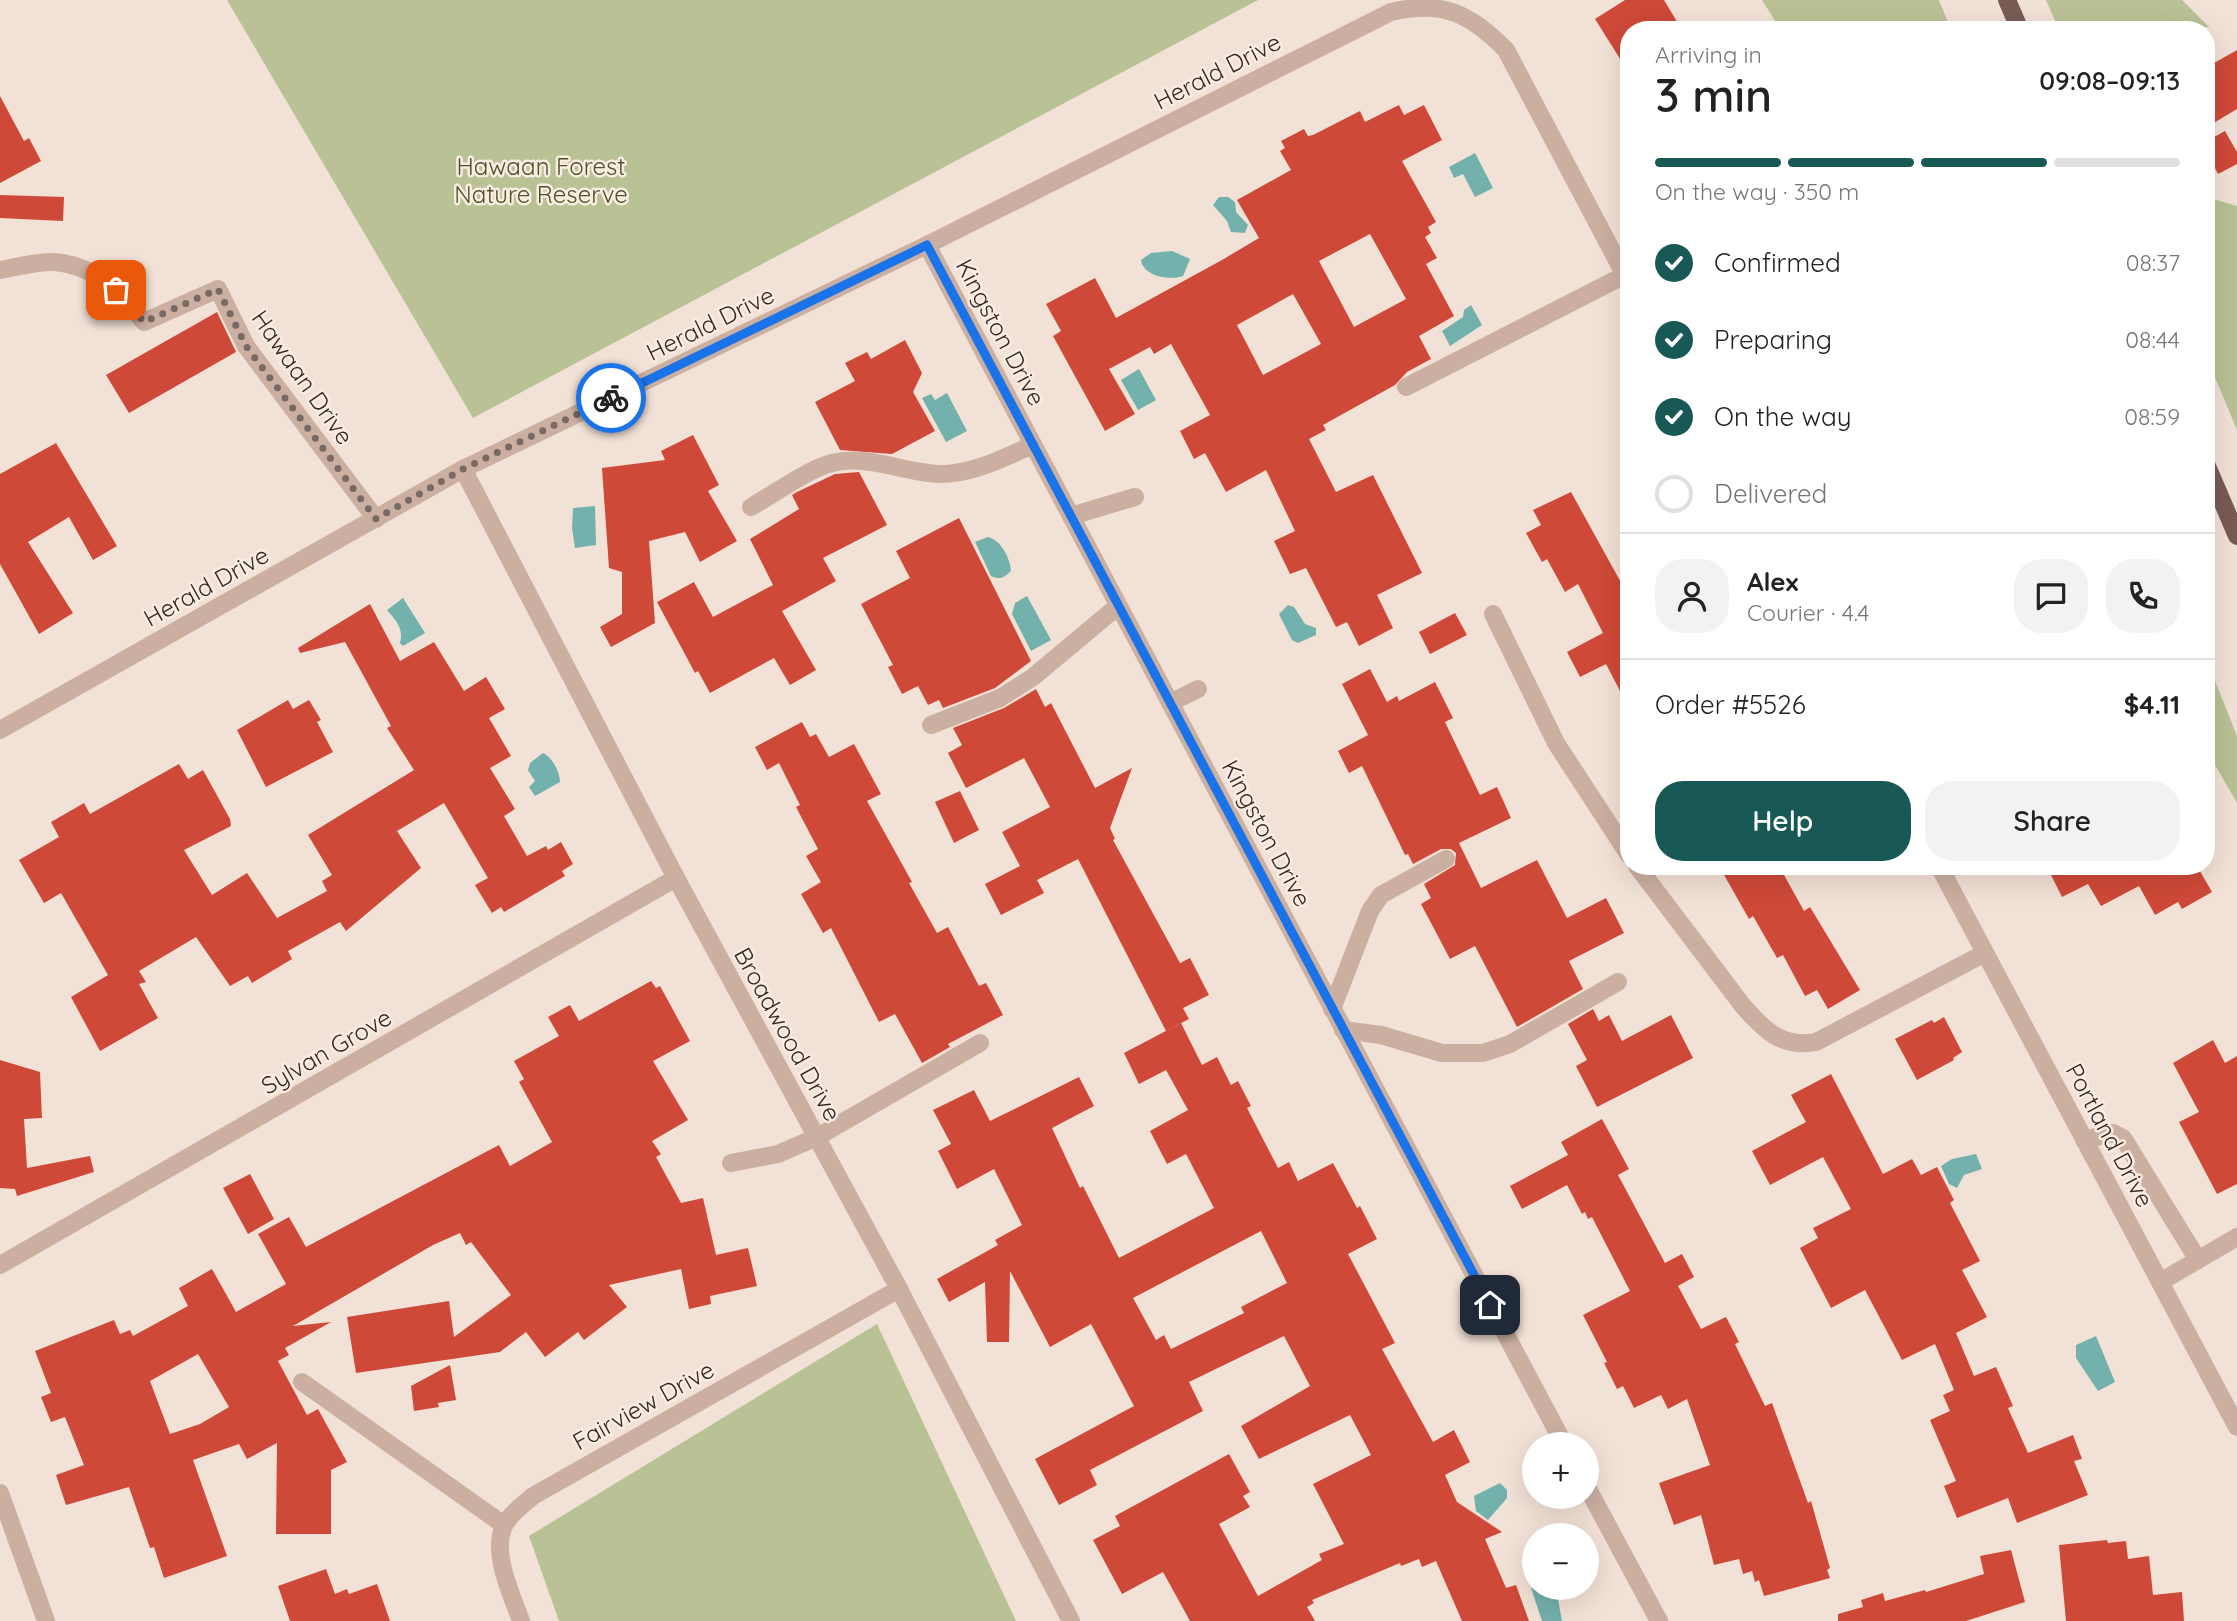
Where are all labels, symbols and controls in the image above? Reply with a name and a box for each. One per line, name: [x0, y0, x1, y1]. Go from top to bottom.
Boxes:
street label: Herald Drive: [1148, 26, 1286, 116]
text: Arriving in: [1655, 40, 1762, 69]
text: 09:08–09:13: [2039, 64, 2180, 97]
text: 3 min: [1655, 66, 1772, 124]
park label: Hawaan Forest Nature Reserve: [454, 151, 628, 209]
text: On the way · 350 m: [1655, 177, 1859, 206]
icon: check: [1655, 244, 1693, 282]
text: Confirmed: [1714, 246, 1841, 279]
text: 08:37: [2126, 248, 2180, 277]
street label: Kingston Drive: [950, 253, 1052, 411]
pin: [86, 260, 146, 320]
icon: bag: [97, 271, 135, 309]
street label: Herald Drive: [641, 279, 779, 367]
street label: Hawaan Drive: [246, 304, 360, 450]
icon: check: [1655, 321, 1693, 359]
text: Preparing: [1714, 323, 1832, 356]
text: 08:44: [2125, 325, 2180, 354]
courier: [576, 363, 646, 433]
icon: bike: [592, 379, 630, 417]
icon: check: [1655, 398, 1693, 436]
text: On the way: [1714, 400, 1852, 433]
text: 08:59: [2124, 402, 2180, 431]
text: Delivered: [1714, 477, 1827, 510]
street label: Herald Drive: [138, 539, 274, 633]
button: person: [1655, 559, 1729, 633]
button: chat: [2014, 559, 2088, 633]
button: phone: [2106, 559, 2180, 633]
text: Alex: [1747, 565, 1798, 598]
text: Courier · 4.4: [1747, 598, 1869, 627]
text: Order #5526: [1655, 688, 1806, 721]
text: $4.11: [2124, 688, 2180, 721]
street label: Kingston Drive: [1216, 754, 1318, 912]
button: Help: [1655, 781, 1911, 861]
button: Share: [1925, 781, 2180, 861]
street label: Broadwood Drive: [728, 942, 848, 1126]
street label: Sylvan Grove: [255, 1002, 397, 1100]
street label: Portland Drive: [2059, 1058, 2161, 1212]
pin: [1460, 1275, 1520, 1335]
icon: home: [1471, 1286, 1509, 1324]
street label: Fairview Drive: [567, 1354, 719, 1456]
map controls: [1522, 1432, 1599, 1600]
button: +: [1522, 1432, 1599, 1509]
button: −: [1522, 1523, 1599, 1600]

